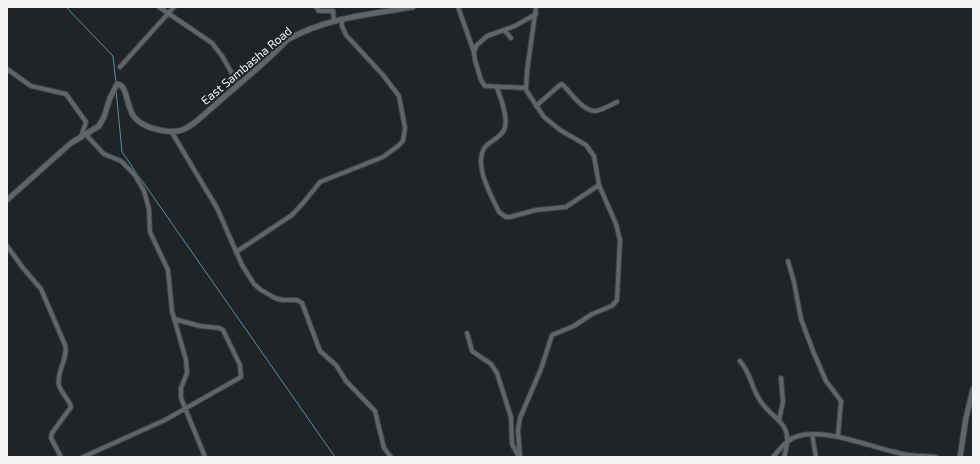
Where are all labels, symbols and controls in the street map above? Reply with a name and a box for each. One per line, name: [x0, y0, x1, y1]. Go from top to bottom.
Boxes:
street label: East Sambasha Road: [198, 23, 294, 107]

